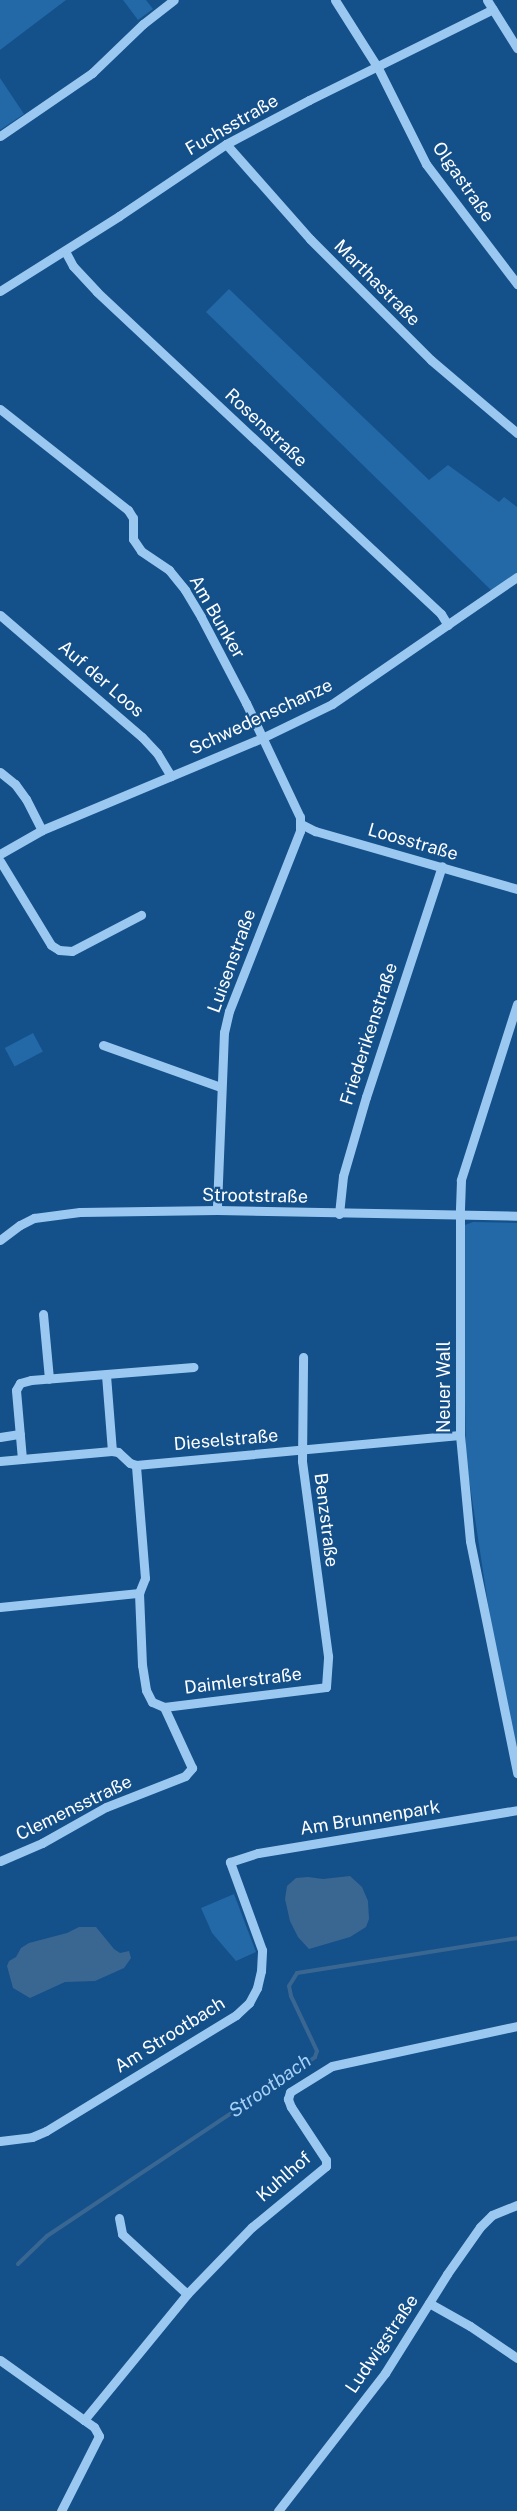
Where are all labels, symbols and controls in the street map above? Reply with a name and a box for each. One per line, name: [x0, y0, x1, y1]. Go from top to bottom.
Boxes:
street label: Fuchsstraße: [182, 90, 282, 160]
street label: Olgastraße: [428, 138, 498, 226]
street label: Marthastraße: [329, 235, 425, 331]
street label: Rosenstraße: [220, 384, 312, 472]
street label: Am Bunker: [184, 571, 250, 663]
street label: Auf der Loos: [54, 636, 148, 722]
street label: Schwedenschanze: [186, 674, 336, 760]
street label: Loosstraße: [365, 819, 461, 865]
street label: Luisenstraße: [203, 906, 261, 1016]
street label: Friederikenstraße: [336, 960, 402, 1108]
street label: Strootstraße: [202, 1184, 308, 1208]
street label: Neuer Wall: [433, 1341, 455, 1433]
street label: Dieselstraße: [173, 1425, 279, 1455]
street label: Benzstraße: [310, 1472, 342, 1568]
street label: Daimlerstraße: [183, 1663, 303, 1699]
street label: Clemensstraße: [13, 1771, 135, 1845]
street label: Am Brunnenpark: [298, 1796, 442, 1840]
street label: Am Strootbach: [111, 1992, 229, 2078]
water label: Strootbach: [224, 2049, 316, 2123]
street label: Kuhlhof: [252, 2147, 316, 2207]
street label: Ludwigstraße: [341, 2291, 423, 2397]

